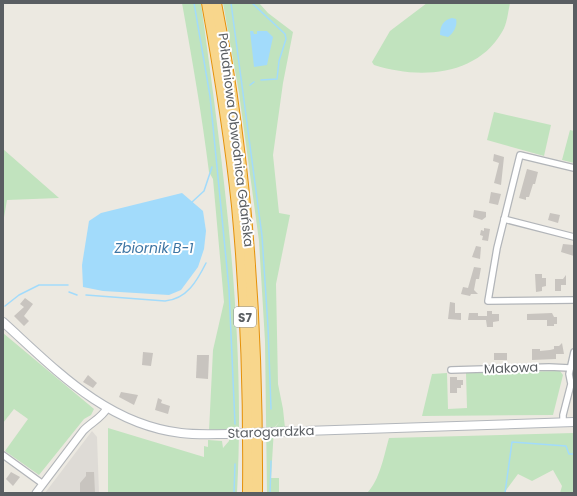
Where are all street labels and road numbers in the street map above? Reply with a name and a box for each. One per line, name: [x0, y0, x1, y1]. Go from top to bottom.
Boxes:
street label: Południowa Obwodnica Gdańska: [213, 32, 259, 248]
road number: S7: [234, 307, 256, 327]
street label: Makowa: [483, 358, 539, 378]
street label: Starogardzka: [227, 421, 315, 443]

